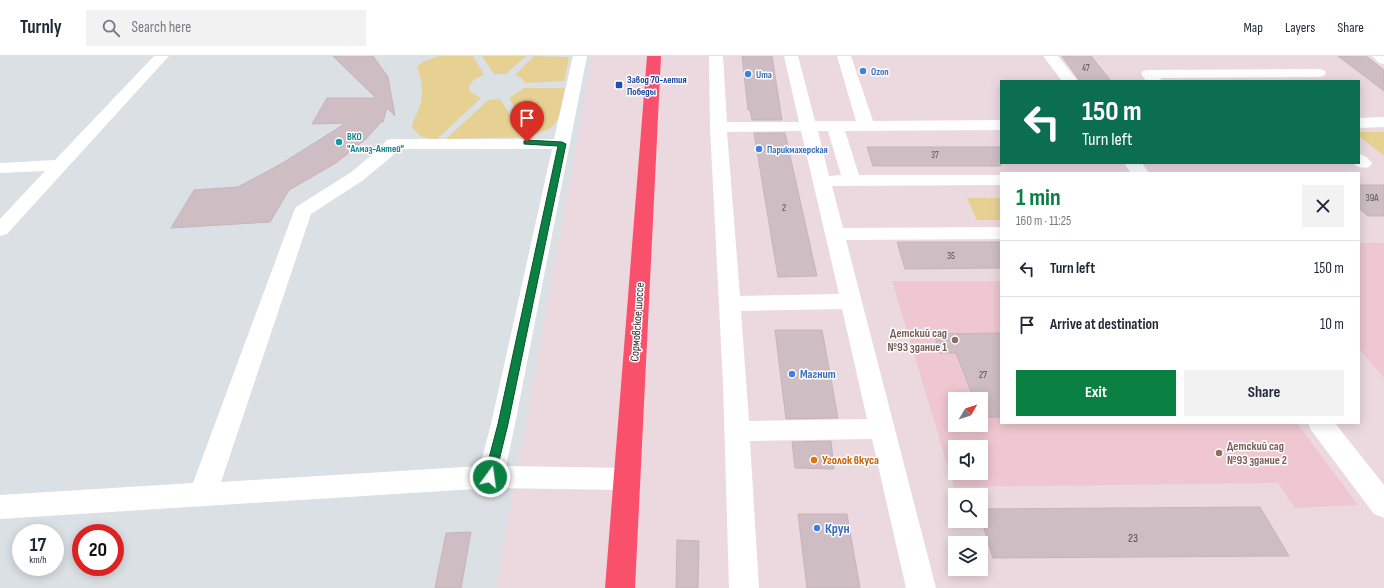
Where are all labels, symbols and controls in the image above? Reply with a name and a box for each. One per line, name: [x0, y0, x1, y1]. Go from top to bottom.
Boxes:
search box: [86, 10, 366, 46]
text: Turnly: [20, 16, 62, 39]
icon: search: [100, 17, 122, 39]
text: Search here: [132, 18, 191, 37]
text: Map: [1243, 19, 1263, 36]
text: Layers: [1285, 19, 1315, 36]
text: Share: [1337, 19, 1364, 36]
house number: 47: [1082, 63, 1090, 74]
marker: Ozon: [858, 66, 868, 76]
place label: Ozon: [871, 66, 889, 78]
marker: Uma: [743, 69, 753, 79]
place label: Uma: [756, 69, 772, 81]
place label: Завод 70-летия Победы: [627, 74, 687, 98]
marker: Завод 70-летия Победы: [614, 80, 624, 90]
text: 150 m: [1082, 95, 1142, 128]
icon: left: [1016, 96, 1068, 148]
pin: [510, 101, 544, 142]
icon: arrive: [516, 107, 538, 129]
text: Turn left: [1082, 129, 1133, 150]
place label: ВКО "Алмаз-Антей": [347, 131, 405, 155]
marker: ВКО "Алмаз-Антей": [334, 137, 344, 147]
marker: Парикмахерская: [754, 144, 764, 154]
place label: Парикмахерская: [767, 144, 828, 156]
house number: 37: [931, 150, 939, 161]
text: 1 min: [1016, 183, 1061, 212]
button: close: [1302, 185, 1344, 227]
house number: 39А: [1366, 192, 1379, 204]
house number: 2: [782, 202, 786, 214]
text: 160 m · 11:25: [1016, 213, 1071, 229]
house number: 35: [947, 250, 955, 262]
icon: left: [1016, 258, 1038, 280]
text: Turn left: [1050, 259, 1095, 278]
text: 150 m: [1314, 259, 1344, 278]
street label: Сормовское шоссе: [627, 282, 648, 362]
icon: arrive: [1016, 314, 1038, 336]
text: Arrive at destination: [1050, 315, 1159, 334]
text: 10 m: [1320, 315, 1344, 334]
place label: Детский сад №93 здание 1: [888, 326, 947, 355]
marker: Детский сад №93 здание 1: [950, 335, 960, 345]
place label: Магнит: [800, 367, 836, 382]
marker: Магнит: [787, 369, 797, 379]
house number: 27: [979, 369, 987, 381]
button: Exit: [1016, 370, 1176, 416]
button: Share: [1184, 370, 1344, 416]
north arrow: [948, 392, 988, 432]
map controls: [948, 392, 988, 576]
place label: Детский сад №93 здание 2: [1227, 439, 1287, 468]
button: sound: [948, 440, 988, 480]
marker: Детский сад №93 здание 2: [1214, 448, 1224, 458]
place label: Уголок вкуса: [822, 453, 879, 468]
marker: Уголок вкуса: [809, 455, 819, 465]
position arrow: [469, 456, 511, 498]
button: search: [948, 488, 988, 528]
place label: Крун: [825, 520, 850, 537]
marker: Крун: [812, 523, 822, 533]
speed limit sign: 20: [72, 524, 124, 576]
house number: 23: [1128, 531, 1138, 546]
text: 17: [30, 533, 46, 557]
button: layers: [948, 536, 988, 576]
text: km/h: [29, 554, 47, 566]

